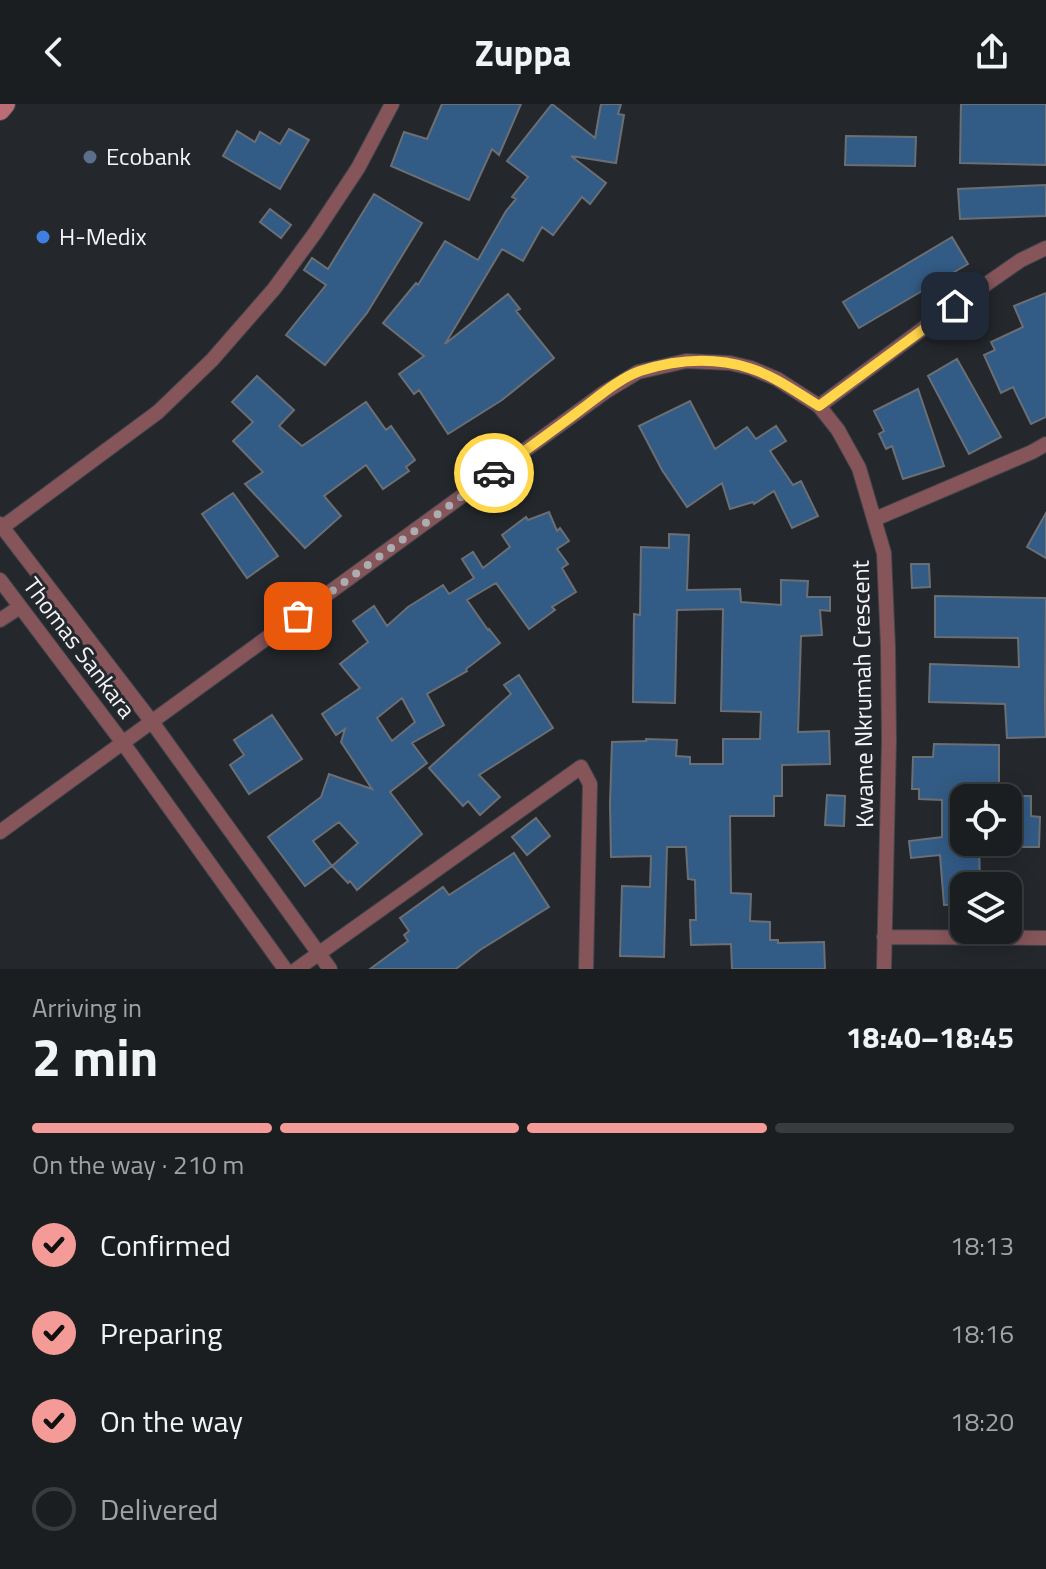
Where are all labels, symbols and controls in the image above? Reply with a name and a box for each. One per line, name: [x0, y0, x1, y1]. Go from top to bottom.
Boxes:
text: Zuppa: [475, 25, 571, 80]
icon: back: [32, 30, 76, 74]
icon: share: [970, 30, 1014, 74]
place label: Ecobank: [106, 138, 192, 174]
marker: Ecobank: [81, 148, 99, 166]
place label: H-Medix: [59, 218, 147, 254]
marker: H-Medix: [34, 228, 52, 246]
pin: [921, 272, 989, 340]
icon: home: [933, 284, 977, 328]
courier: [454, 433, 534, 513]
icon: car: [472, 451, 516, 495]
street label: Kwame Nkrumah Crescent: [842, 559, 882, 828]
street label: Thomas Sankara: [15, 569, 145, 725]
pin: [264, 582, 332, 650]
icon: bag: [276, 594, 320, 638]
map controls: [950, 784, 1022, 944]
button: locate: [950, 784, 1022, 856]
button: layers: [950, 872, 1022, 944]
text: Arriving in: [32, 988, 142, 1027]
text: 18:40–18:45: [846, 1014, 1014, 1060]
text: 2 min: [32, 1017, 158, 1096]
text: On the way · 210 m: [32, 1145, 244, 1184]
text: Confirmed: [100, 1222, 231, 1268]
icon: check: [32, 1223, 76, 1267]
text: 18:13: [950, 1226, 1014, 1265]
text: Preparing: [100, 1310, 222, 1356]
icon: check: [32, 1311, 76, 1355]
text: 18:16: [950, 1314, 1014, 1353]
text: On the way: [100, 1398, 243, 1444]
icon: check: [32, 1399, 76, 1443]
text: 18:20: [950, 1402, 1014, 1441]
text: Delivered: [100, 1486, 218, 1532]

